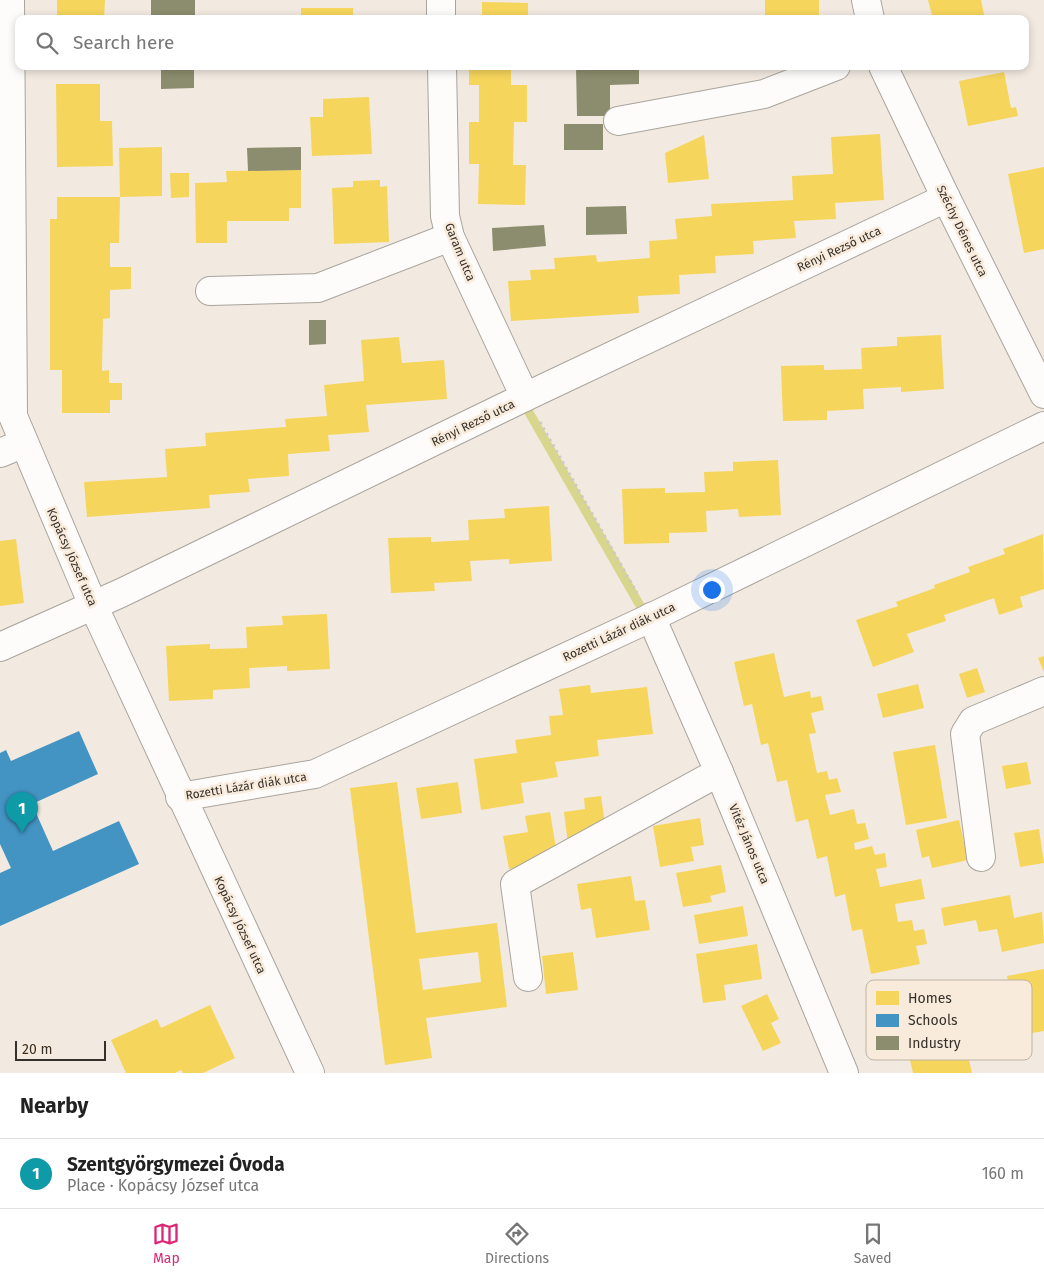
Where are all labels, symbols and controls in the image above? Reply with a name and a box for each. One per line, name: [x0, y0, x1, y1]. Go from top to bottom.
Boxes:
search box: [15, 15, 1029, 70]
icon: search: [33, 29, 61, 57]
text: Search here: [73, 31, 174, 54]
street label: Széchy Dénes utca: [934, 183, 990, 279]
street label: Garam utca: [442, 221, 478, 283]
street label: Rényi Rezső utca: [795, 223, 883, 275]
street label: Rényi Rezső utca: [429, 397, 517, 449]
street label: Kopácsy József utca: [44, 506, 100, 608]
your location: [699, 577, 725, 603]
street label: Rozetti Lázár diák utca: [561, 600, 677, 664]
street label: Rozetti Lázár diák utca: [184, 770, 308, 802]
pin: 1: [6, 792, 38, 833]
street label: Vitéz János utca: [726, 802, 772, 886]
street label: Kopácsy József utca: [211, 874, 269, 976]
legend: [866, 980, 1032, 1060]
text: Homes: [908, 990, 952, 1007]
text: Schools: [908, 1012, 958, 1029]
text: Industry: [908, 1035, 961, 1052]
scale bar: [15, 1038, 106, 1061]
text: 20 m: [22, 1041, 52, 1058]
text: Nearby: [20, 1093, 88, 1119]
text: Szentgyörgymezei Óvoda: [67, 1153, 285, 1176]
text: 1: [32, 1164, 40, 1183]
text: 160 m: [982, 1164, 1024, 1183]
text: Place · Kopácsy József utca: [67, 1176, 259, 1195]
tab: Map: [152, 1220, 180, 1267]
tab: Directions: [485, 1220, 549, 1267]
tab: Saved: [854, 1220, 892, 1267]

